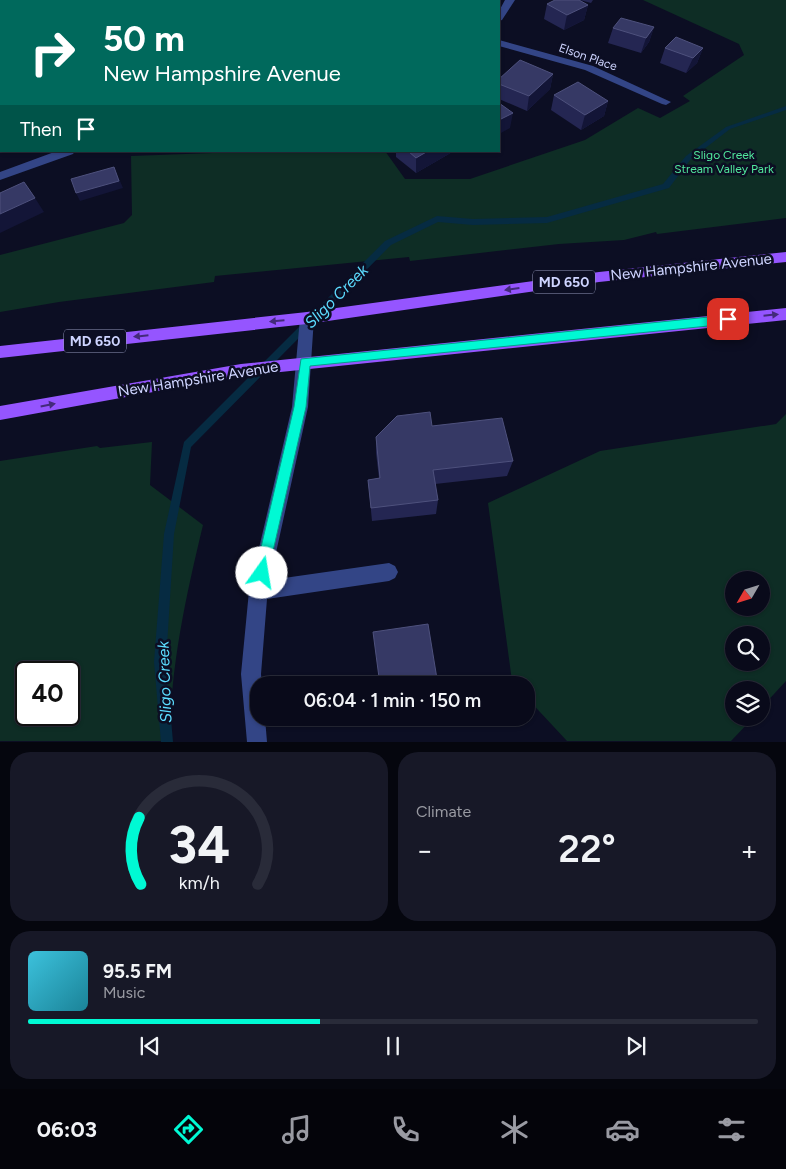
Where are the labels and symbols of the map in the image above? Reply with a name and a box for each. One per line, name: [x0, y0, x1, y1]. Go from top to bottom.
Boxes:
street label: Elson Place: [557, 40, 619, 74]
park label: Sligo Creek Stream Valley Park: [674, 148, 774, 176]
street label: New Hampshire Avenue: [609, 250, 773, 284]
water label: Sligo Creek: [301, 260, 373, 332]
road number: MD 650: [533, 270, 595, 294]
one-way arrow: [503, 285, 519, 293]
pin: [707, 298, 749, 340]
one-way arrow: [763, 311, 779, 319]
one-way arrow: [268, 317, 284, 325]
road number: MD 650: [64, 330, 126, 352]
one-way arrow: [133, 332, 149, 340]
street label: New Hampshire Avenue: [117, 357, 279, 401]
one-way arrow: [40, 400, 56, 408]
position arrow: [235, 546, 287, 598]
north arrow: [725, 571, 770, 616]
water label: Sligo Creek: [154, 639, 175, 723]
speed limit sign: 40: [15, 661, 80, 726]

